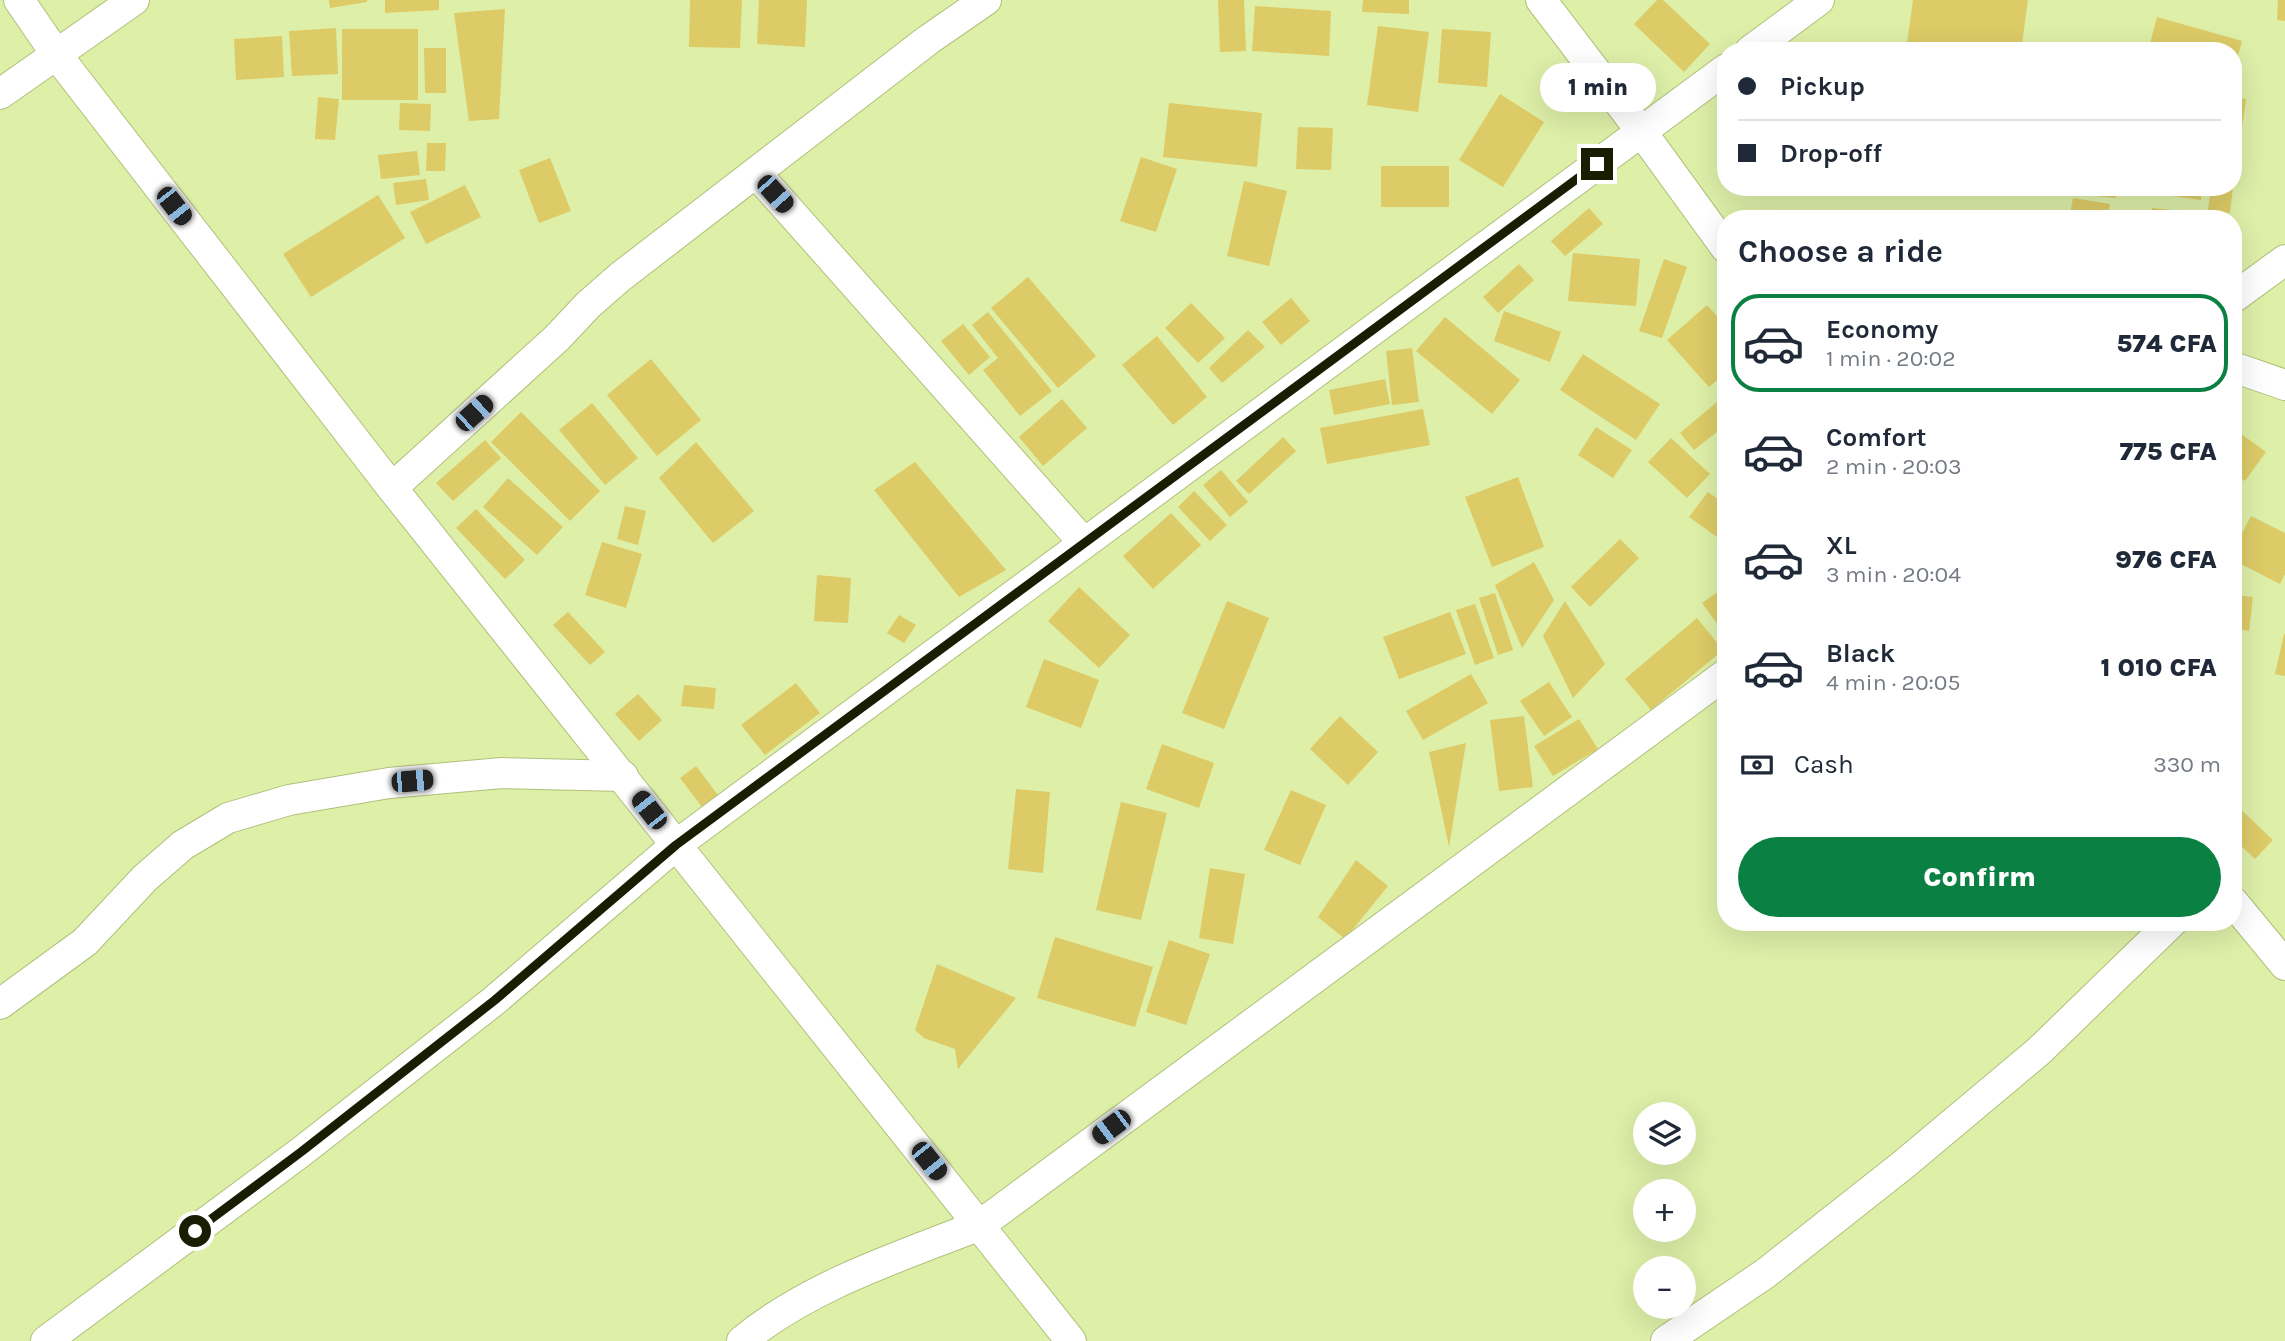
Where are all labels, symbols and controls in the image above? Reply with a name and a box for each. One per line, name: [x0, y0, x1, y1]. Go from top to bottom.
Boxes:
callout: 1 min: [1539, 62, 1655, 111]
text: Pickup: [1780, 71, 1865, 102]
text: 1 min: [1568, 74, 1628, 101]
text: Drop-off: [1780, 138, 1882, 169]
route end: [1581, 148, 1613, 180]
car: [754, 171, 797, 217]
car: [153, 183, 196, 229]
text: Choose a ride: [1738, 233, 1943, 270]
icon: car: [1742, 312, 1805, 375]
text: Economy: [1826, 314, 1938, 345]
text: 574 CFA: [2117, 328, 2217, 359]
text: 1 min · 20:02: [1826, 345, 1956, 372]
car: [452, 391, 497, 435]
icon: car: [1742, 420, 1805, 483]
text: Comfort: [1826, 422, 1927, 453]
text: 775 CFA: [2119, 436, 2217, 467]
text: 2 min · 20:03: [1826, 453, 1962, 480]
icon: car: [1742, 528, 1805, 591]
text: XL: [1826, 530, 1857, 561]
text: 976 CFA: [2115, 544, 2217, 575]
text: 3 min · 20:04: [1826, 561, 1961, 588]
icon: car: [1742, 636, 1805, 699]
text: Black: [1826, 638, 1895, 669]
text: 1 010 CFA: [2100, 652, 2217, 683]
text: 4 min · 20:05: [1826, 669, 1961, 696]
icon: cash: [1738, 746, 1776, 784]
text: Cash: [1794, 749, 1854, 780]
text: 330 m: [2153, 751, 2221, 778]
car: [391, 769, 434, 793]
car: [628, 787, 671, 833]
button: Confirm: [1738, 837, 2221, 917]
map controls: [1633, 1102, 1696, 1319]
button: layers: [1633, 1102, 1696, 1165]
car: [1088, 1106, 1135, 1148]
car: [908, 1138, 951, 1184]
button: +: [1633, 1179, 1696, 1242]
route start: [179, 1215, 211, 1247]
button: −: [1633, 1256, 1696, 1319]

